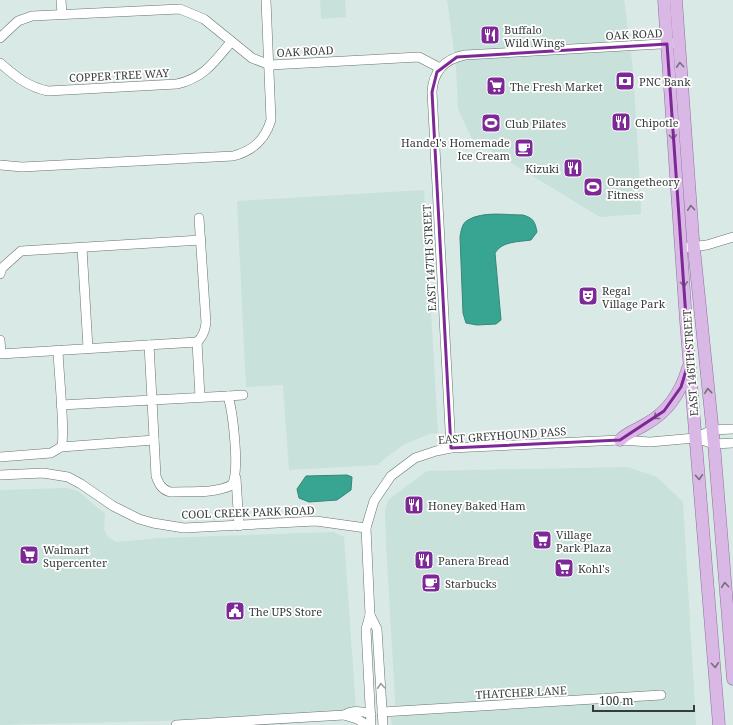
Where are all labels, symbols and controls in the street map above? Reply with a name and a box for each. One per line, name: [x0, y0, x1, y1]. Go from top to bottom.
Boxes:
place label: Buffalo Wild Wings: [504, 22, 565, 50]
restaurant icon: Buffalo Wild Wings: [479, 24, 501, 46]
street label: OAK ROAD: [605, 25, 663, 43]
street label: OAK ROAD: [276, 42, 334, 60]
one-way arrow: [676, 62, 685, 68]
street label: COPPER TREE WAY: [69, 65, 170, 85]
bank icon: PNC Bank: [614, 70, 636, 92]
place label: PNC Bank: [639, 74, 691, 89]
supermarket icon: The Fresh Market: [485, 75, 507, 97]
place label: The Fresh Market: [510, 79, 603, 94]
restaurant icon: Chipotle: [610, 111, 632, 133]
sports icon: Club Pilates: [480, 112, 502, 134]
place label: Chipotle: [635, 115, 679, 130]
place label: Club Pilates: [505, 116, 566, 131]
one-way arrow: [669, 134, 678, 140]
place label: Handel's Homemade Ice Cream: [401, 135, 511, 163]
cafe icon: Handel's Homemade Ice Cream: [513, 137, 535, 159]
restaurant icon: Kizuki: [562, 157, 584, 179]
place label: Kizuki: [525, 161, 559, 176]
place label: Orangetheory Fitness: [607, 174, 680, 202]
sports icon: Orangetheory Fitness: [582, 176, 604, 198]
street label: EAST 147TH STREET: [419, 204, 439, 312]
one-way arrow: [686, 205, 695, 211]
one-way arrow: [679, 281, 688, 287]
place label: Regal Village Park: [602, 283, 666, 311]
theatre icon: Regal Village Park: [577, 285, 599, 307]
street label: EAST 146TH STREET: [679, 309, 701, 417]
one-way arrow: [704, 388, 713, 394]
one-way arrow: [654, 413, 661, 420]
street label: EAST GREYHOUND PASS: [437, 423, 567, 447]
one-way arrow: [695, 474, 704, 480]
restaurant icon: Honey Baked Ham: [403, 494, 425, 516]
place label: Honey Baked Ham: [428, 498, 526, 513]
street label: COOL CREEK PARK ROAD: [181, 502, 315, 522]
place label: Village Park Plaza: [556, 527, 611, 555]
supermarket icon: Village Park Plaza: [531, 529, 553, 551]
place label: Walmart Supercenter: [43, 542, 108, 570]
supermarket icon: Walmart Supercenter: [18, 544, 40, 566]
restaurant icon: Panera Bread: [413, 549, 435, 571]
place label: Panera Bread: [438, 553, 509, 568]
supermarket icon: Kohl's: [553, 557, 575, 579]
place label: Kohl's: [578, 561, 610, 576]
cafe icon: Starbucks: [420, 572, 442, 594]
place label: Starbucks: [445, 576, 497, 591]
one-way arrow: [721, 582, 730, 588]
public building icon: The UPS Store: [224, 600, 246, 622]
place label: The UPS Store: [249, 604, 322, 619]
one-way arrow: [710, 662, 719, 668]
street label: THATCHER LANE: [475, 682, 567, 702]
one-way arrow: [376, 683, 385, 689]
scale bar: [593, 687, 694, 713]
text: 100 m: [599, 692, 634, 709]

